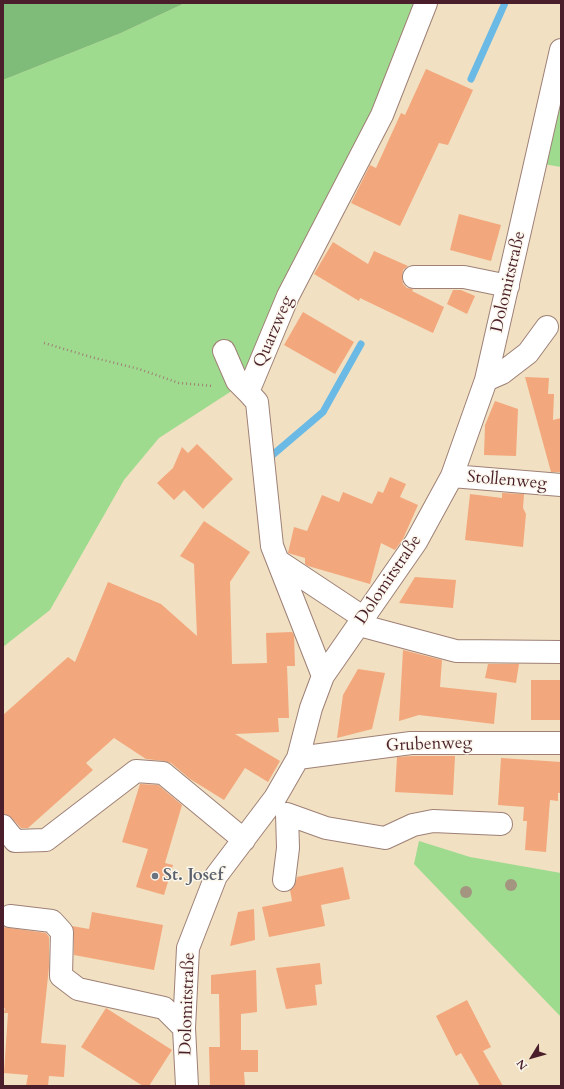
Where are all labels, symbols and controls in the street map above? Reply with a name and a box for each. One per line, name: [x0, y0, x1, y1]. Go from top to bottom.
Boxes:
street label: Dolomitstraße: [487, 229, 531, 335]
street label: Quarzweg: [250, 293, 298, 371]
street label: Stollenweg: [466, 467, 548, 495]
street label: Dolomitstraße: [352, 531, 426, 629]
street label: Grubenweg: [385, 733, 473, 757]
place label: St. Josef: [163, 866, 223, 886]
marker: St. Josef: [150, 871, 160, 881]
street label: Dolomitstraße: [176, 952, 200, 1056]
north arrow: [512, 1037, 552, 1077]
text: N: [513, 1056, 531, 1073]

